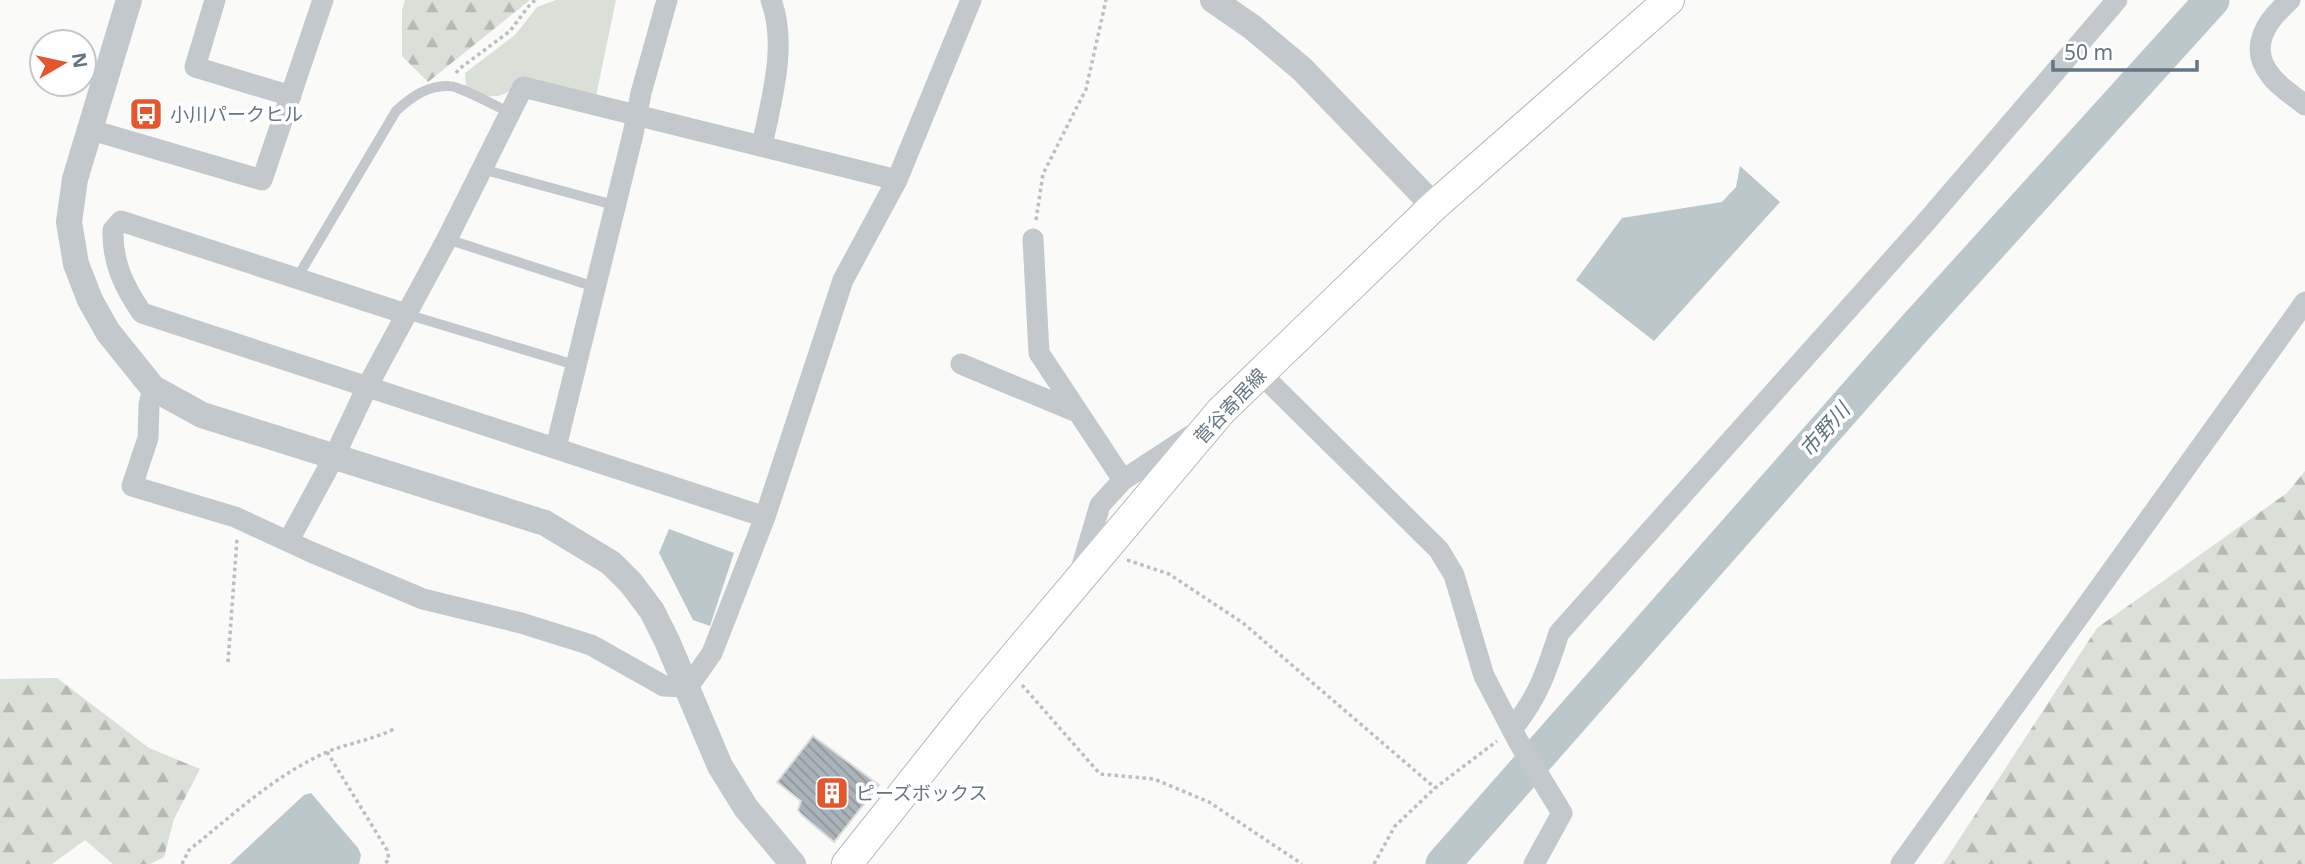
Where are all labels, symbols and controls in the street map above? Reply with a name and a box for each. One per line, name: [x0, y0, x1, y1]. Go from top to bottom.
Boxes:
north arrow: [28, 28, 98, 98]
scale bar: [2053, 28, 2196, 72]
text: 50 m: [2064, 38, 2113, 66]
text: N: [66, 51, 94, 70]
bus stop icon: 小川パークヒル: [127, 95, 165, 133]
place label: 小川パークヒル: [170, 101, 303, 127]
street label: 菅谷寄居線: [1188, 362, 1272, 450]
water label: 市野川: [1793, 395, 1857, 462]
building icon: ピーズボックス: [813, 774, 851, 812]
place label: ピーズボックス: [856, 780, 987, 806]

